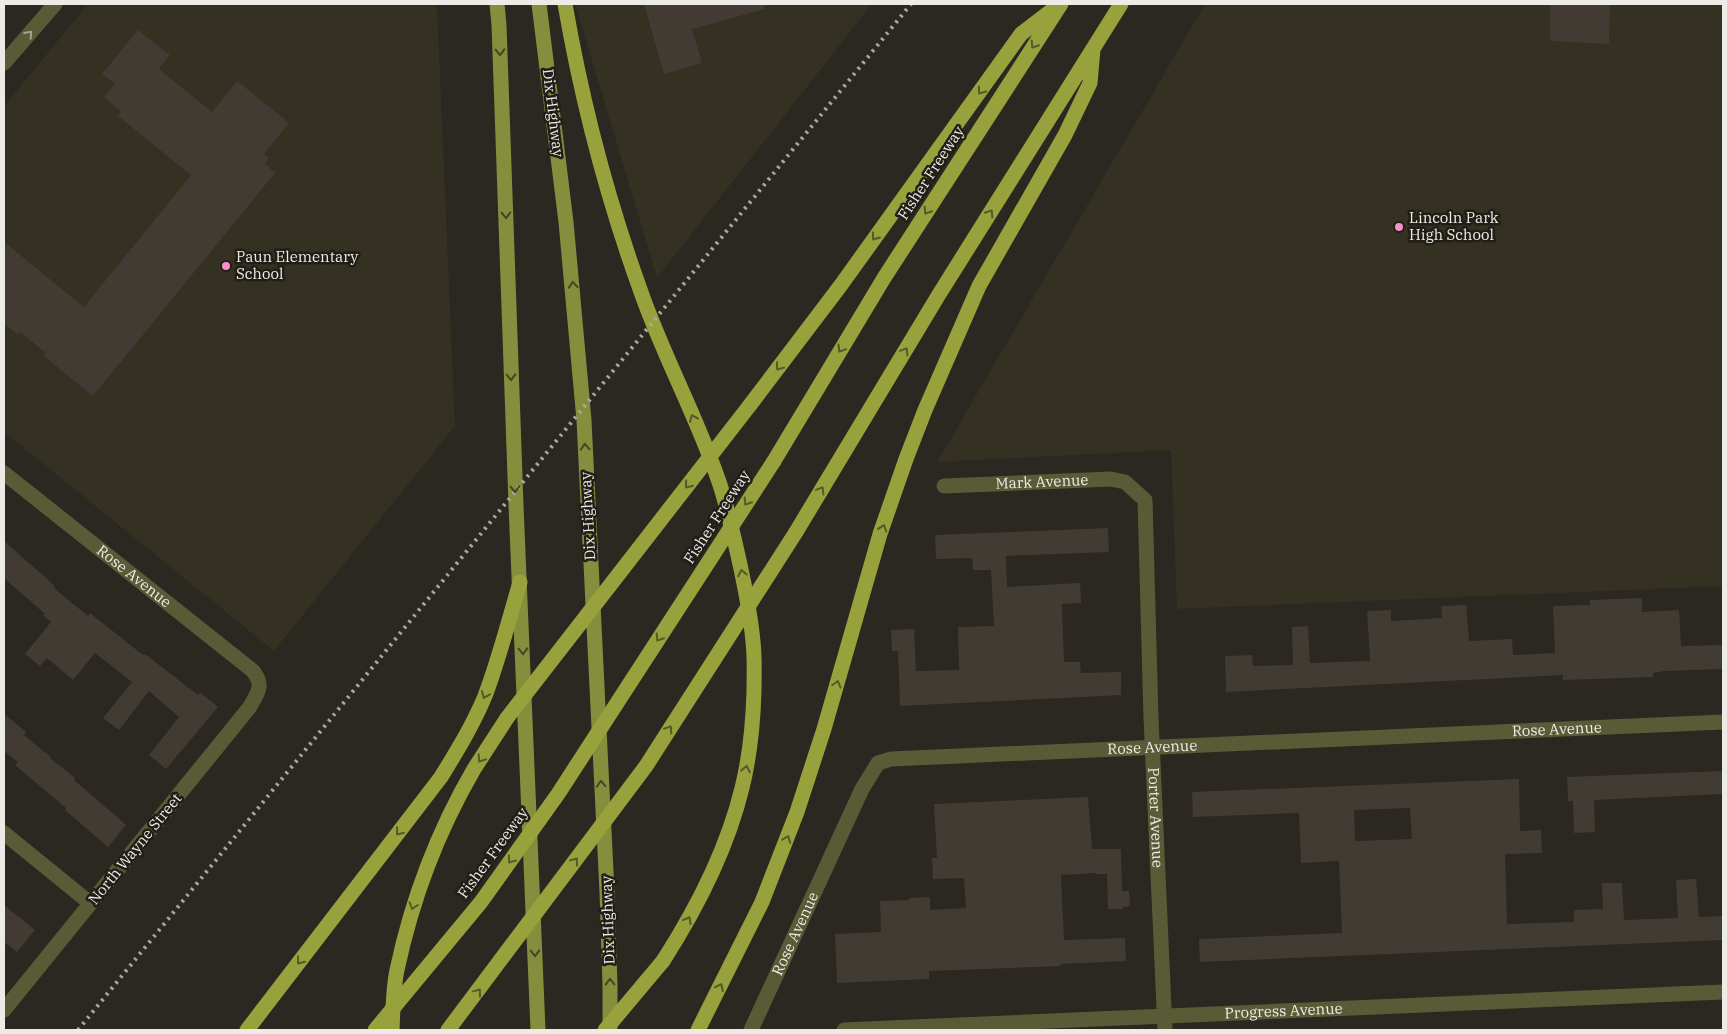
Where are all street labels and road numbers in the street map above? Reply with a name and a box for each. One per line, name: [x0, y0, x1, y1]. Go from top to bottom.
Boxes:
street label: Dix Highway: [539, 68, 568, 158]
street label: Fisher Freeway: [893, 122, 968, 223]
street label: Fisher Freeway: [679, 466, 754, 567]
street label: Mark Avenue: [995, 470, 1089, 493]
street label: Dix Highway: [576, 471, 599, 561]
street label: Rose Avenue: [93, 540, 175, 611]
street label: Rose Avenue: [1511, 717, 1602, 740]
street label: Rose Avenue: [1107, 735, 1198, 758]
street label: Porter Avenue: [1144, 767, 1168, 868]
street label: North Wayne Street: [84, 789, 185, 908]
street label: Fisher Freeway: [453, 803, 532, 902]
street label: Dix Highway: [596, 875, 619, 965]
street label: Rose Avenue: [767, 889, 822, 978]
street label: Progress Avenue: [1224, 998, 1343, 1023]

